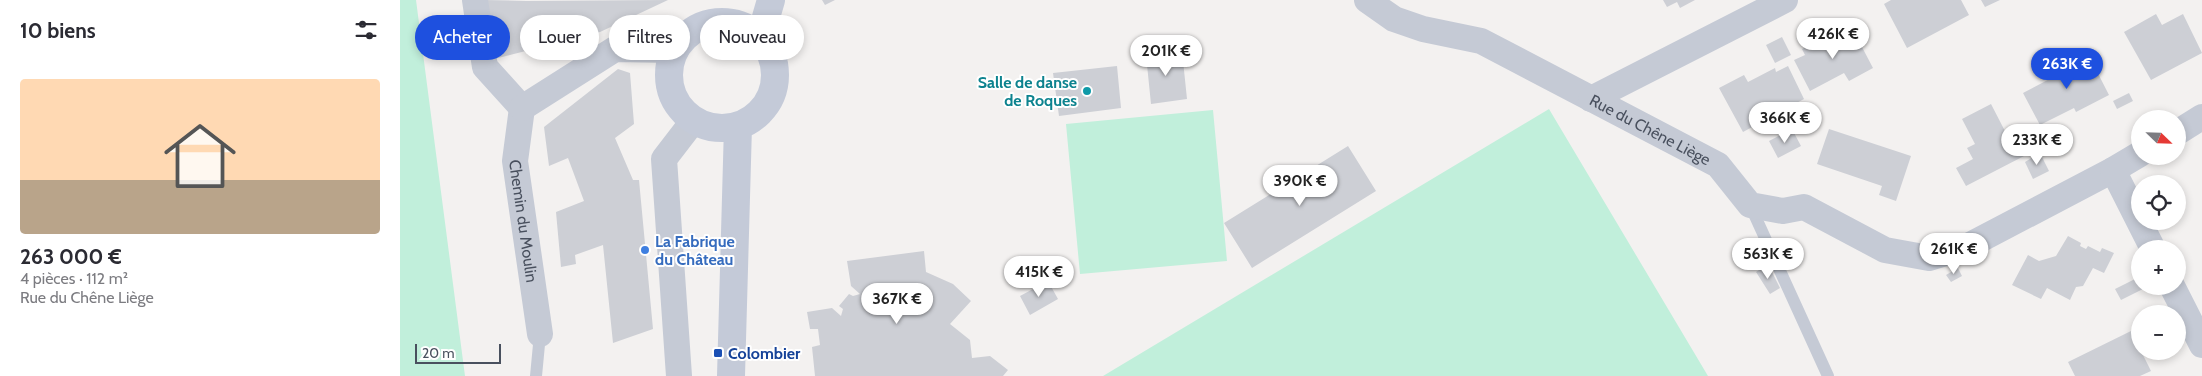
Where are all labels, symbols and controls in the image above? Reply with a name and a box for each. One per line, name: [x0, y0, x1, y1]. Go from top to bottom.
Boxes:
chip: Acheter: [415, 15, 510, 60]
chip: Louer: [520, 15, 599, 60]
chip: Filtres: [609, 15, 690, 60]
chip: Nouveau: [700, 15, 804, 60]
icon: filters: [352, 16, 380, 44]
text: 10 biens: [20, 18, 96, 43]
pin: 426K €: [1792, 18, 1874, 60]
text: 426K €: [1807, 24, 1859, 43]
pin: 201K €: [1125, 34, 1207, 77]
text: 201K €: [1141, 41, 1191, 60]
pin: 263K €: [2026, 48, 2108, 90]
text: 263K €: [2042, 54, 2092, 73]
place label: Salle de danse de Roques: [978, 73, 1077, 110]
marker: Salle de danse de Roques: [1081, 85, 1093, 97]
street label: Rue du Chêne Liège: [1587, 90, 1714, 169]
pin: 366K €: [1744, 102, 1826, 144]
text: 366K €: [1760, 108, 1810, 127]
north arrow: [2131, 110, 2186, 165]
map controls: [2131, 110, 2186, 360]
icon: home: [155, 111, 245, 201]
pin: 233K €: [1996, 124, 2078, 166]
text: 233K €: [2012, 130, 2062, 149]
street label: Chemin du Moulin: [505, 158, 542, 284]
pin: 390K €: [1259, 164, 1341, 207]
text: 390K €: [1274, 171, 1326, 190]
button: locate: [2131, 175, 2186, 230]
place label: La Fabrique du Château: [655, 232, 735, 269]
pin: 261K €: [1913, 232, 1995, 275]
pin: 563K €: [1727, 238, 1809, 280]
text: 261K €: [1930, 239, 1978, 258]
button: +: [2131, 240, 2186, 295]
text: 263 000 €: [20, 244, 122, 269]
marker: La Fabrique du Château: [639, 244, 651, 256]
text: 563K €: [1743, 244, 1793, 263]
pin: 415K €: [998, 256, 1080, 298]
text: 415K €: [1015, 262, 1063, 281]
text: 4 pièces · 112 m²: [20, 269, 128, 288]
pin: 367K €: [856, 282, 938, 325]
text: Rue du Chêne Liège: [20, 288, 154, 307]
text: 367K €: [872, 289, 922, 308]
button: −: [2131, 305, 2186, 360]
scale bar: [415, 341, 501, 364]
text: 20 m: [422, 344, 455, 362]
place label: Colombier: [728, 344, 801, 363]
marker: Colombier: [712, 347, 724, 359]

